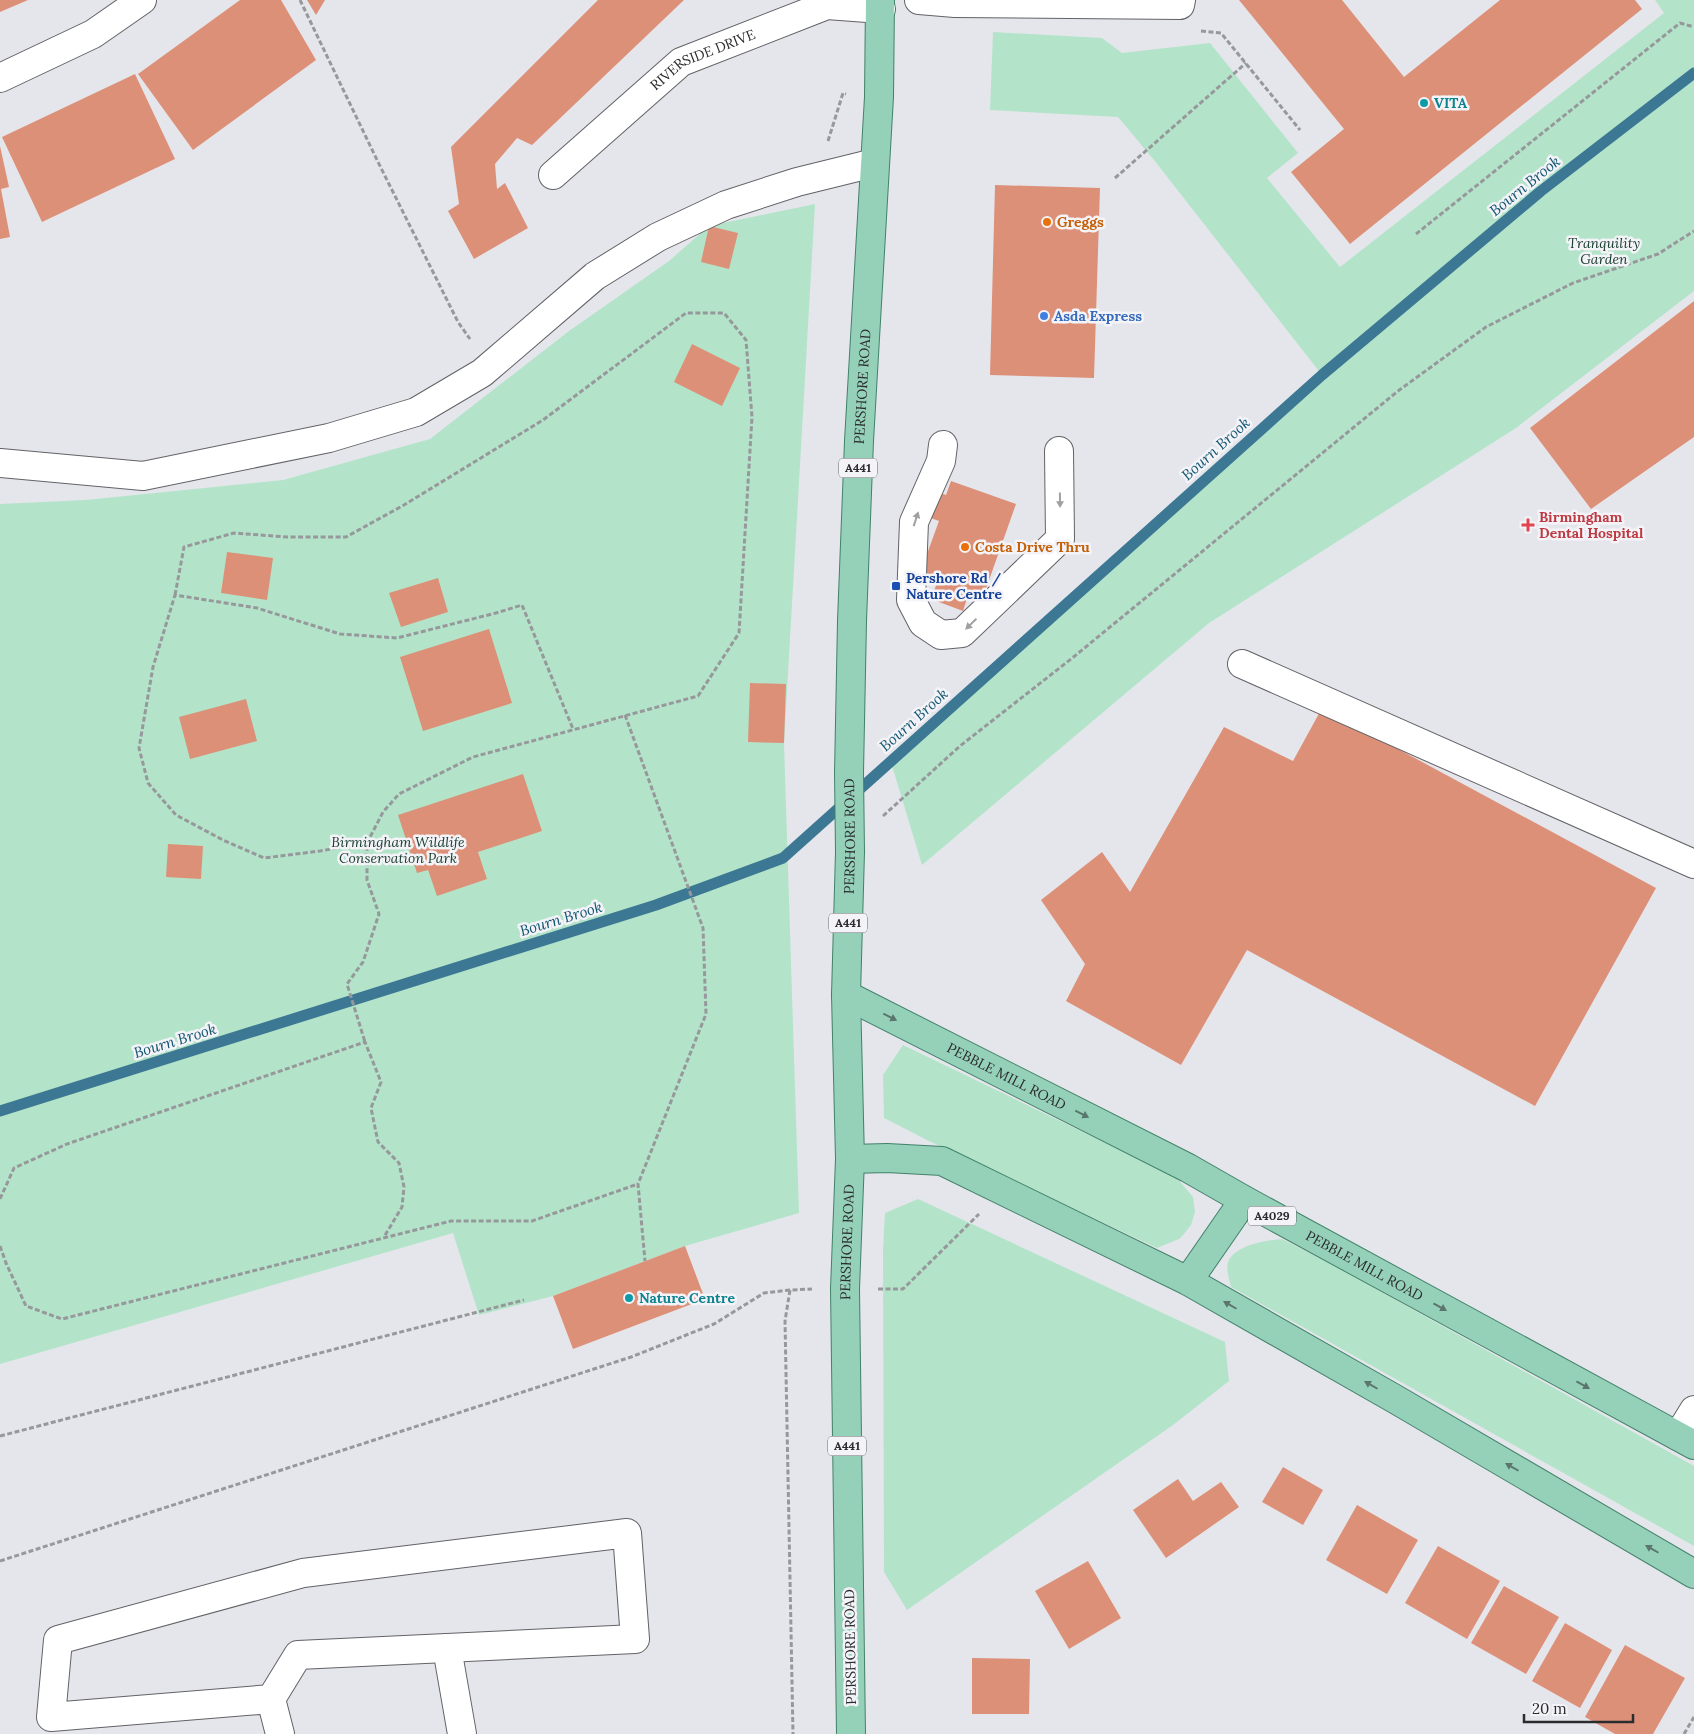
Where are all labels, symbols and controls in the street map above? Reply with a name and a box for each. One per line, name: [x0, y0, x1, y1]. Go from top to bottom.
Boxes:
street label: RIVERSIDE DRIVE: [646, 25, 758, 94]
place label: VITA: [1434, 94, 1468, 112]
marker: VITA: [1418, 97, 1430, 109]
water label: Bourn Brook: [1486, 151, 1564, 220]
place label: Greggs: [1057, 213, 1104, 231]
marker: Greggs: [1041, 216, 1053, 228]
park label: Tranquility Garden: [1568, 234, 1640, 268]
place label: Asda Express: [1054, 307, 1142, 325]
marker: Asda Express: [1038, 310, 1050, 322]
street label: PERSHORE ROAD: [850, 328, 875, 445]
water label: Bourn Brook: [1178, 413, 1254, 484]
road number: A441: [839, 458, 877, 478]
one-way arrow: [1056, 492, 1064, 508]
place label: Birmingham Dental Hospital: [1539, 508, 1644, 542]
one-way arrow: [913, 511, 921, 526]
marker: Birmingham Dental Hospital: [1521, 518, 1535, 532]
place label: Costa Drive Thru: [975, 538, 1090, 556]
marker: Costa Drive Thru: [959, 541, 971, 553]
place label: Pershore Rd / Nature Centre: [906, 569, 1002, 603]
marker: Pershore Rd / Nature Centre: [890, 580, 902, 592]
one-way arrow: [965, 618, 977, 630]
water label: Bourn Brook: [876, 684, 952, 755]
street label: PERSHORE ROAD: [840, 778, 859, 894]
park label: Birmingham Wildlife Conservation Park: [331, 833, 465, 867]
water label: Bourn Brook: [517, 897, 605, 940]
road number: A441: [829, 914, 867, 932]
one-way arrow: [883, 1013, 897, 1021]
water label: Bourn Brook: [131, 1019, 219, 1062]
street label: PEBBLE MILL ROAD: [944, 1039, 1069, 1114]
one-way arrow: [1074, 1110, 1089, 1118]
street label: PERSHORE ROAD: [836, 1184, 858, 1300]
road number: A4029: [1248, 1206, 1296, 1226]
street label: PEBBLE MILL ROAD: [1303, 1226, 1426, 1305]
place label: Nature Centre: [639, 1289, 735, 1307]
marker: Nature Centre: [623, 1292, 635, 1304]
one-way arrow: [1222, 1301, 1237, 1309]
one-way arrow: [1433, 1303, 1447, 1312]
one-way arrow: [1364, 1381, 1379, 1389]
one-way arrow: [1575, 1381, 1590, 1389]
road number: A441: [828, 1436, 866, 1455]
one-way arrow: [1505, 1462, 1518, 1471]
one-way arrow: [1644, 1545, 1659, 1553]
street label: PERSHORE ROAD: [840, 1589, 860, 1705]
scale bar: [1524, 1692, 1633, 1724]
text: 20 m: [1532, 1699, 1567, 1718]

